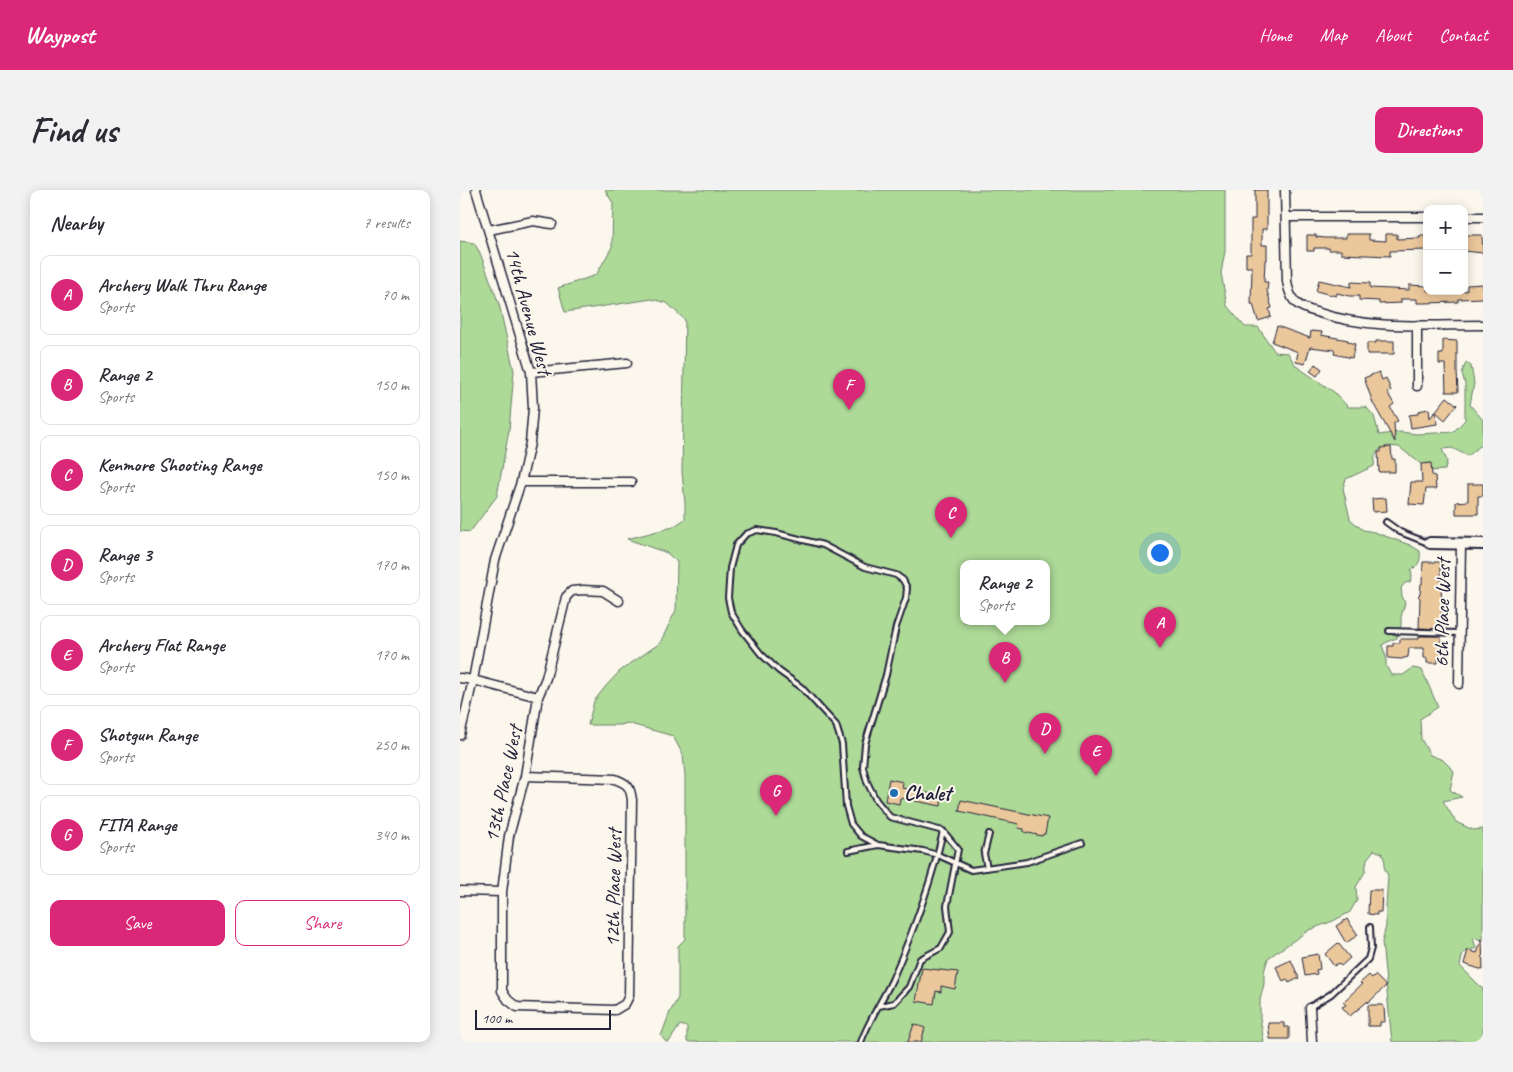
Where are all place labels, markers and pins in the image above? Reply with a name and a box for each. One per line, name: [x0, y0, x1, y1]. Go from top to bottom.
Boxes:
pin: F: [833, 369, 865, 410]
pin: C: [935, 497, 967, 538]
pin: A: [1144, 607, 1176, 648]
pin: B: [989, 642, 1021, 683]
pin: D: [1029, 713, 1061, 754]
pin: E: [1080, 735, 1112, 776]
pin: G: [760, 775, 792, 816]
place label: Chalet: [904, 780, 954, 806]
marker: Chalet: [888, 787, 900, 799]

